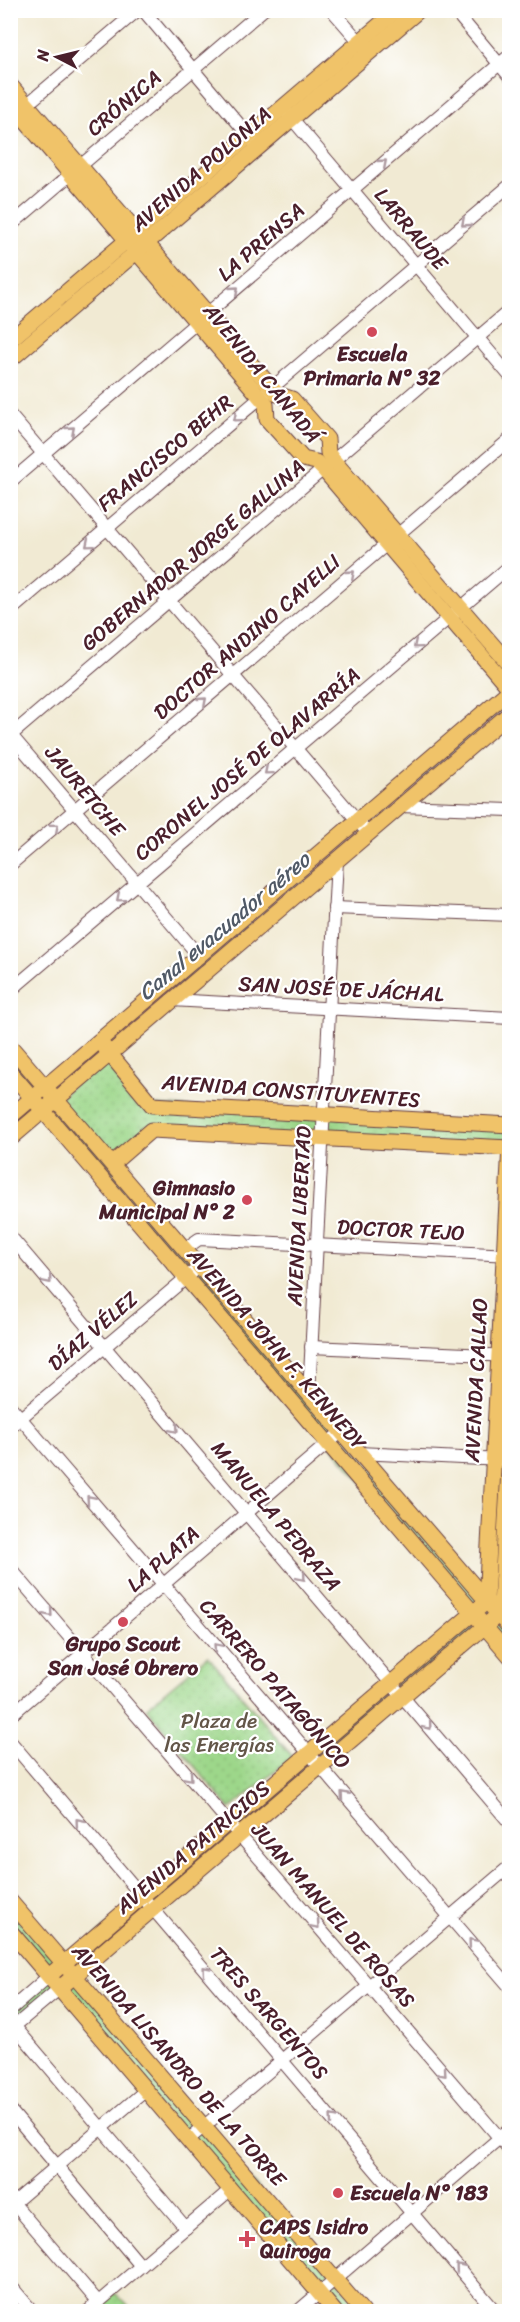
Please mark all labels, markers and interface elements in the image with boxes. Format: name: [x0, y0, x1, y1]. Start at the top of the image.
north arrow: [27, 27, 87, 87]
text: N: [27, 47, 58, 63]
street label: CRÓNICA: [78, 60, 170, 146]
street label: AVENIDA POLONIA: [121, 96, 280, 242]
one-way arrow: [376, 159, 387, 170]
street label: LARRAUDE: [364, 179, 459, 281]
street label: LA PRENSA: [208, 193, 314, 291]
one-way arrow: [461, 216, 472, 227]
one-way arrow: [228, 286, 239, 297]
street label: AVENIDA CANADÁ: [192, 293, 332, 454]
marker: Escuela Primaria N° 32: [365, 325, 379, 339]
place label: Escuela Primaria N° 32: [304, 335, 440, 397]
street label: FRANCISCO BEHR: [88, 384, 242, 522]
one-way arrow: [233, 410, 244, 421]
one-way arrow: [64, 426, 75, 437]
street label: GOBERNADOR JORGE GALLINA: [72, 449, 314, 661]
one-way arrow: [85, 537, 96, 548]
street label: DOCTOR ANDINO CAYELLI: [144, 544, 350, 730]
one-way arrow: [344, 570, 355, 581]
one-way arrow: [413, 638, 424, 649]
street label: CORONEL JOSÉ DE OLAVARRÍA: [125, 657, 369, 871]
one-way arrow: [196, 697, 207, 708]
street label: JAURETCHE: [34, 736, 136, 847]
one-way arrow: [264, 764, 275, 775]
one-way arrow: [48, 824, 59, 835]
water label: Canal evacuador aéreo: [129, 840, 321, 1010]
one-way arrow: [116, 891, 127, 902]
street label: SAN JOSÉ DE JÁCHAL: [237, 965, 445, 1013]
street label: AVENIDA CONSTITUYENTES: [160, 1063, 421, 1119]
street label: AVENIDA LIBERTAD: [275, 1125, 323, 1308]
place label: Gimnasio Municipal N° 2: [98, 1169, 235, 1231]
marker: Gimnasio Municipal N° 2: [240, 1193, 254, 1207]
street label: DOCTOR TEJO: [336, 1208, 466, 1252]
street label: AVENIDA JOHN F. KENNEDY: [177, 1238, 377, 1460]
one-way arrow: [41, 1273, 52, 1284]
street label: DÍAZ VÉLEZ: [39, 1281, 147, 1381]
street label: AVENIDA CALLAO: [453, 1297, 499, 1464]
one-way arrow: [168, 1422, 179, 1433]
street label: MANUELA PEDRAZA: [201, 1432, 351, 1600]
one-way arrow: [86, 1495, 97, 1506]
street label: LA PLATA: [118, 1516, 208, 1602]
one-way arrow: [295, 1570, 306, 1581]
street label: CARRERO PATAGÓNICO: [189, 1590, 361, 1778]
one-way arrow: [41, 1606, 52, 1617]
marker: Grupo Scout San José Obrero: [116, 1615, 130, 1629]
place label: Grupo Scout San José Obrero: [47, 1625, 199, 1687]
one-way arrow: [213, 1643, 224, 1654]
park label: Plaza de las Energías: [164, 1702, 274, 1764]
one-way arrow: [420, 1719, 431, 1730]
street label: AVENIDA PATRICIOS: [106, 1770, 279, 1924]
one-way arrow: [182, 1770, 193, 1781]
one-way arrow: [340, 1791, 351, 1802]
street label: JUAN MANUEL DE ROSAS: [240, 1813, 425, 2017]
one-way arrow: [75, 1818, 86, 1829]
one-way arrow: [309, 1918, 320, 1929]
street label: AVENIDA LISANDRO DE LA TORRE: [61, 1934, 297, 2197]
street label: TRES SARGENTOS: [200, 1937, 338, 2089]
one-way arrow: [468, 1938, 479, 1949]
one-way arrow: [202, 1966, 213, 1977]
one-way arrow: [436, 2066, 447, 2077]
one-way arrow: [329, 2114, 340, 2125]
place label: Escuela N° 183: [350, 2174, 489, 2212]
marker: Escuela N° 183: [331, 2186, 345, 2200]
place label: CAPS Isidro Quiroga: [259, 2208, 368, 2270]
marker: CAPS Isidro Quiroga: [238, 2230, 256, 2248]
one-way arrow: [455, 2263, 466, 2274]

